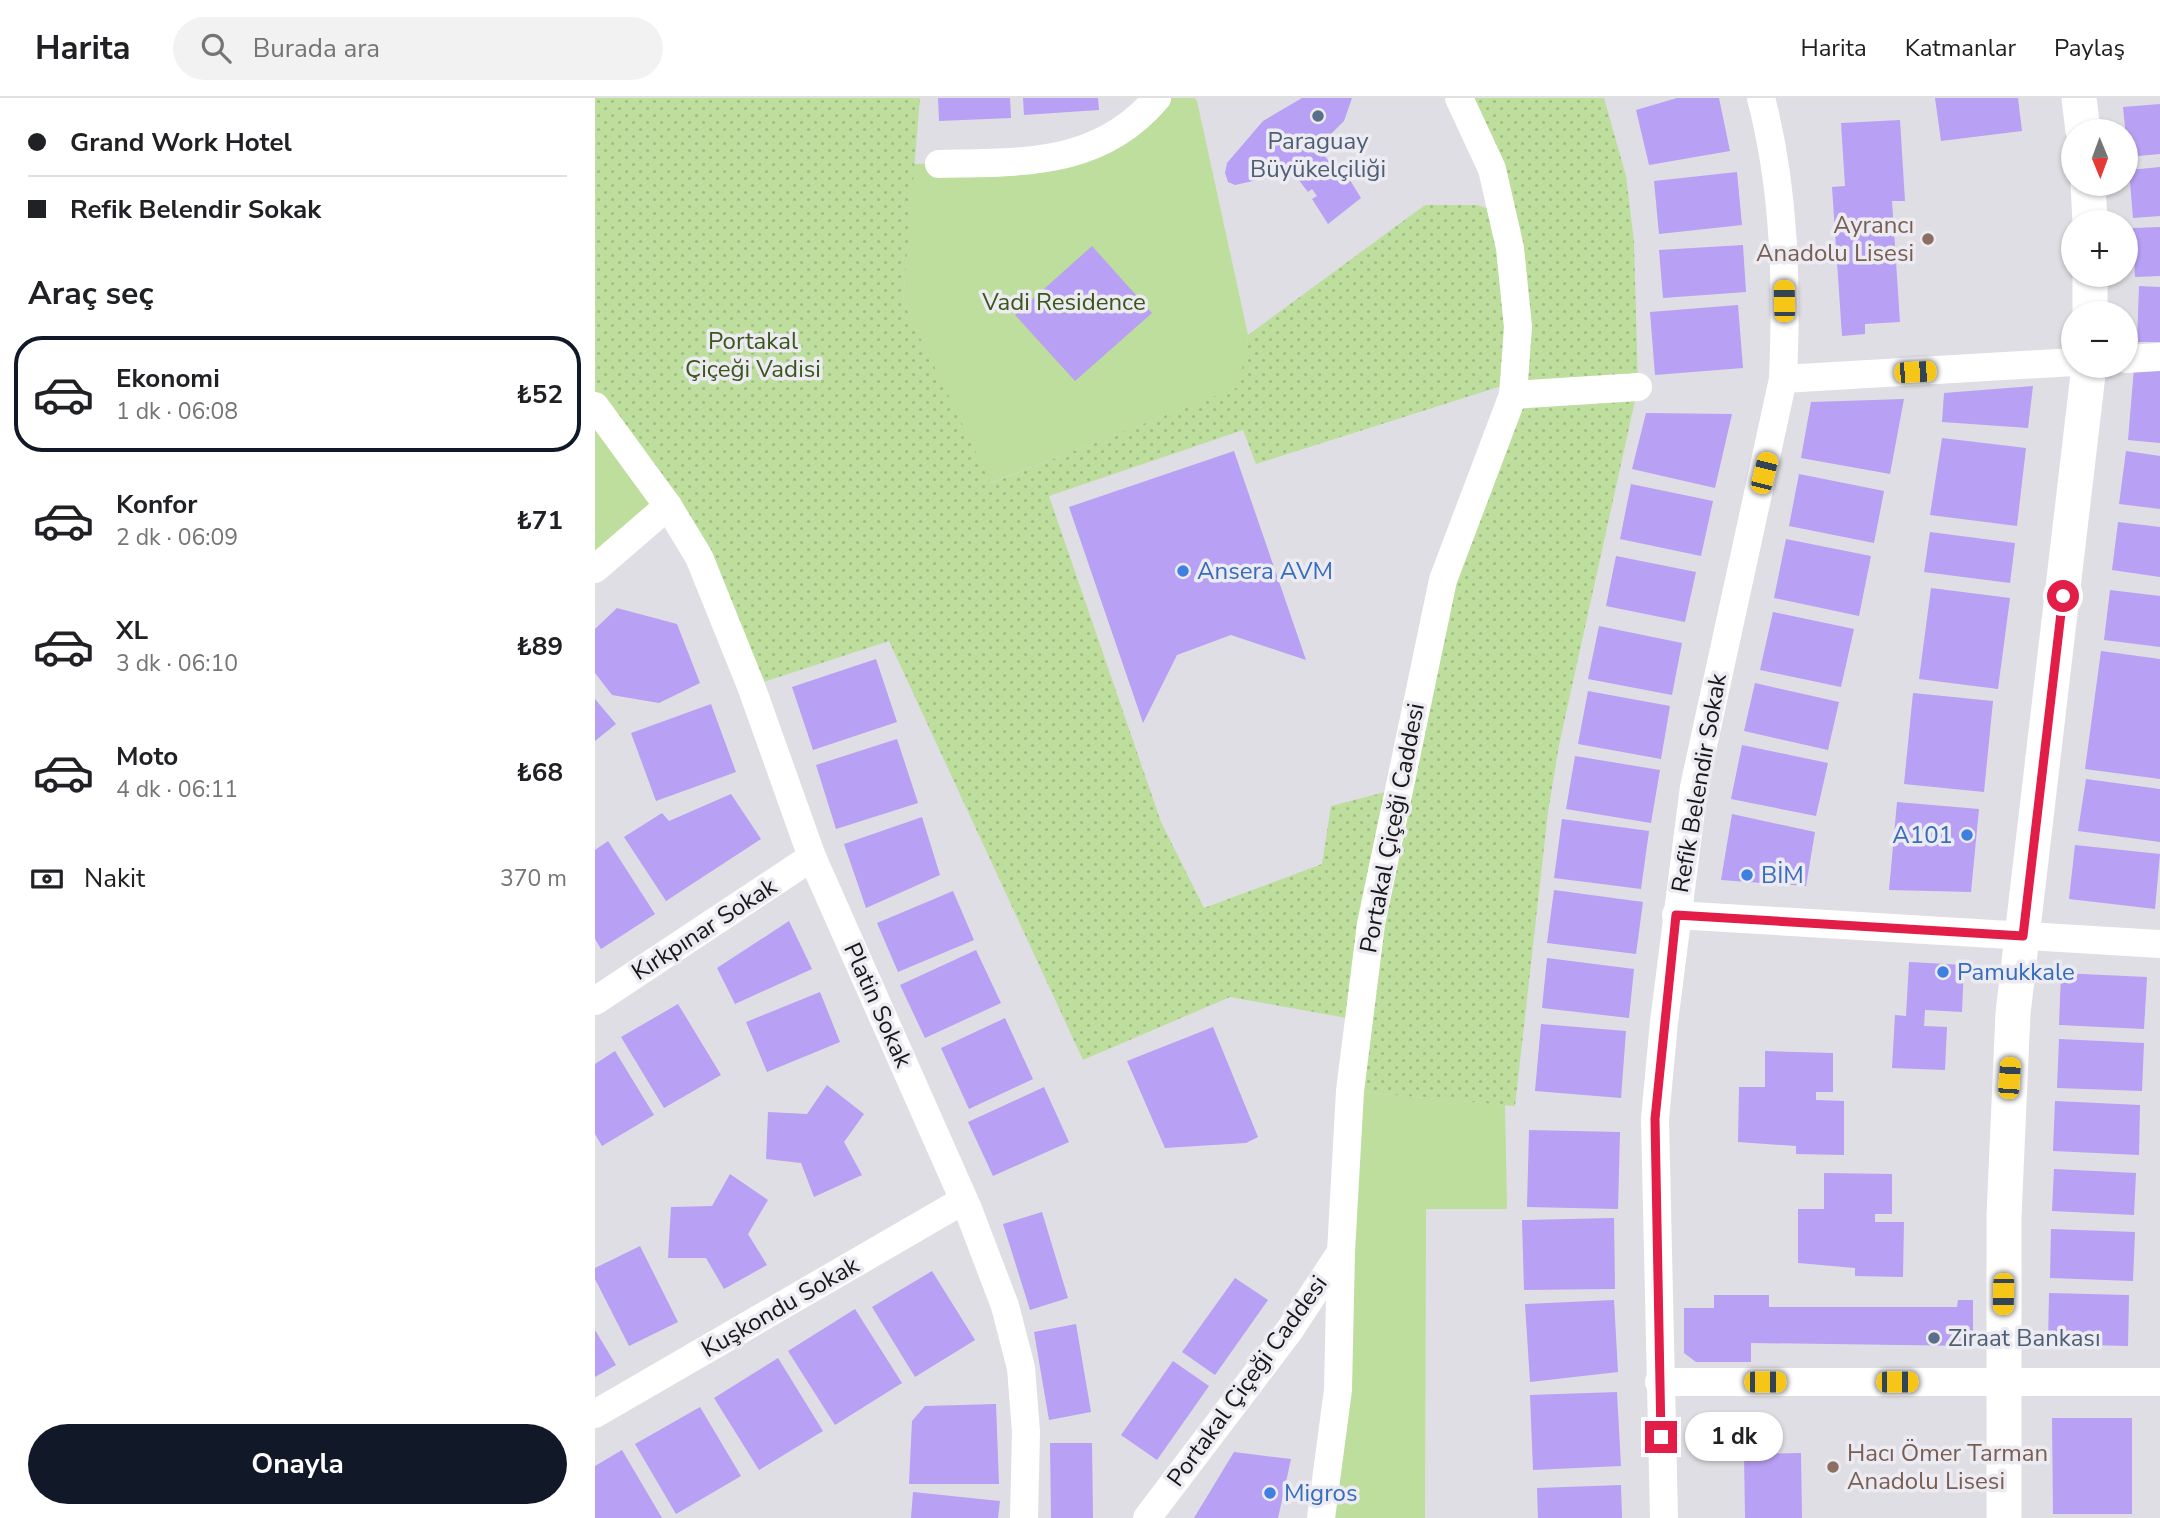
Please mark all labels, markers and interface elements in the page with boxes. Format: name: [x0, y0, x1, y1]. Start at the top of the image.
search box: [173, 17, 663, 80]
text: Harita: [35, 26, 131, 71]
icon: search: [197, 29, 235, 67]
text: Burada ara: [253, 31, 380, 66]
text: Harita: [1800, 32, 1867, 64]
text: Katmanlar: [1905, 32, 2016, 64]
text: Paylaş: [2054, 32, 2125, 64]
marker: Paraguay Büyükelçiliği: [1310, 108, 1326, 124]
north arrow: [2061, 119, 2139, 196]
map controls: [2061, 119, 2138, 378]
text: Grand Work Hotel: [70, 125, 292, 160]
place label: Paraguay Büyükelçiliği: [1250, 125, 1386, 185]
text: Refik Belendir Sokak: [70, 192, 321, 227]
place label: Ayrancı Anadolu Lisesi: [1756, 209, 1914, 269]
button: +: [2061, 210, 2138, 287]
marker: Ayrancı Anadolu Lisesi: [1920, 231, 1936, 247]
text: Araç seç: [28, 272, 154, 315]
car: [1774, 280, 1795, 322]
park label: Vadi Residence: [981, 286, 1146, 318]
button: −: [2061, 301, 2138, 378]
park label: Portakal Çiçeği Vadisi: [685, 325, 821, 385]
car: [1894, 360, 1937, 384]
text: Ekonomi: [116, 361, 220, 396]
icon: car: [32, 363, 95, 426]
text: ₺52: [516, 377, 563, 412]
text: 1 dk · 06:08: [116, 396, 238, 427]
car: [1749, 450, 1780, 496]
text: Konfor: [116, 487, 197, 522]
icon: car: [32, 489, 95, 552]
text: ₺71: [516, 503, 563, 538]
text: 2 dk · 06:09: [116, 522, 238, 553]
place label: Ansera AVM: [1197, 555, 1333, 587]
marker: Ansera AVM: [1175, 563, 1191, 579]
route start: [2047, 580, 2079, 612]
text: XL: [116, 613, 148, 648]
icon: car: [32, 615, 95, 678]
text: ₺89: [516, 629, 563, 664]
text: 3 dk · 06:10: [116, 648, 238, 679]
street label: Refik Belendir Sokak: [1664, 670, 1734, 895]
street label: Portakal Çiçeği Caddesi: [1352, 700, 1432, 956]
text: Moto: [116, 739, 178, 774]
icon: car: [32, 741, 95, 804]
text: ₺68: [516, 755, 563, 790]
text: 4 dk · 06:11: [116, 774, 238, 805]
place label: A101: [1892, 819, 1953, 851]
marker: A101: [1959, 827, 1975, 843]
place label: BİM: [1761, 859, 1804, 891]
icon: cash: [28, 860, 66, 898]
text: Nakit: [84, 861, 145, 896]
text: 370 m: [500, 863, 567, 894]
marker: BİM: [1739, 867, 1755, 883]
street label: Kırkpınar Sokak: [625, 870, 783, 988]
street label: Platin Sokak: [836, 938, 920, 1073]
place label: Pamukkale: [1957, 956, 2075, 988]
marker: Pamukkale: [1935, 964, 1951, 980]
car: [1998, 1056, 2021, 1100]
street label: Kuşkondu Sokak: [695, 1248, 865, 1365]
street label: Portakal Çiçeği Caddesi: [1159, 1269, 1335, 1493]
car: [1993, 1273, 2014, 1315]
place label: Ziraat Bankası: [1948, 1322, 2100, 1354]
marker: Ziraat Bankası: [1926, 1330, 1942, 1346]
car: [1745, 1372, 1787, 1393]
car: [1877, 1372, 1919, 1393]
callout: 1 dk: [1685, 1412, 1783, 1462]
route end: [1645, 1421, 1677, 1453]
text: 1 dk: [1711, 1421, 1757, 1452]
button: Onayla: [28, 1424, 567, 1504]
place label: Hacı Ömer Tarman Anadolu Lisesi: [1847, 1437, 2048, 1497]
marker: Hacı Ömer Tarman Anadolu Lisesi: [1825, 1459, 1841, 1475]
place label: Migros: [1284, 1477, 1357, 1509]
marker: Migros: [1262, 1485, 1278, 1501]

